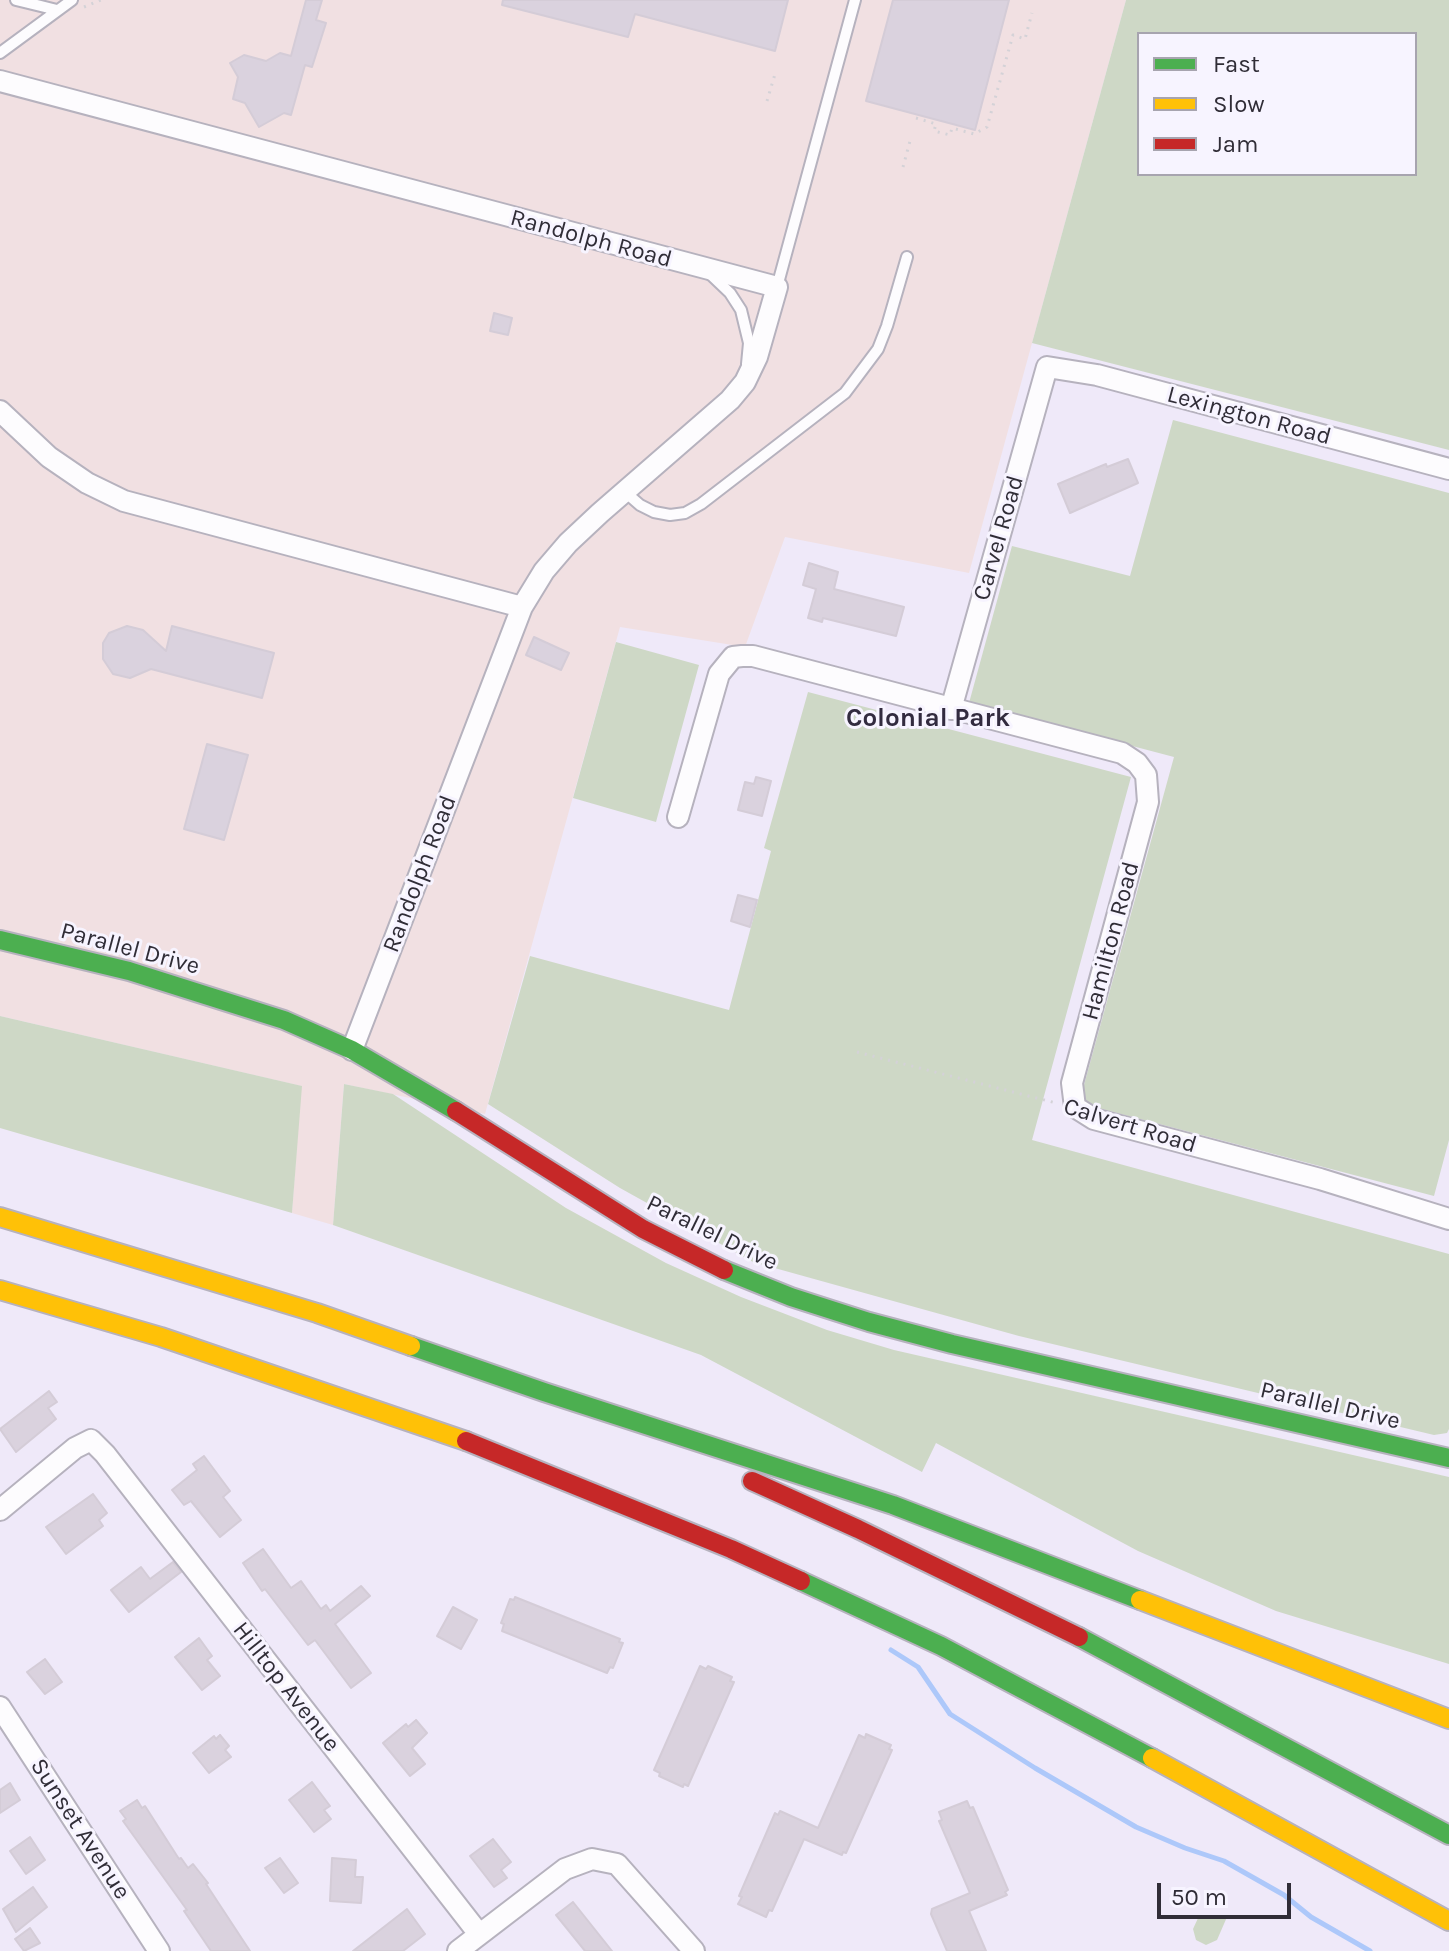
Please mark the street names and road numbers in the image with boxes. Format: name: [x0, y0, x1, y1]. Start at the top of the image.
street label: Randolph Road: [507, 204, 675, 274]
street label: Lexington Road: [1164, 380, 1334, 452]
street label: Carvel Road: [967, 472, 1031, 604]
street label: Randolph Road: [377, 791, 463, 957]
street label: Hamilton Road: [1076, 858, 1146, 1024]
street label: Parallel Drive: [57, 917, 203, 981]
street label: Calvert Road: [1060, 1092, 1200, 1160]
street label: Parallel Drive: [642, 1189, 782, 1277]
street label: Parallel Drive: [1257, 1376, 1403, 1436]
street label: Hilltop Avenue: [226, 1616, 346, 1758]
street label: Sunset Avenue: [24, 1753, 136, 1905]

